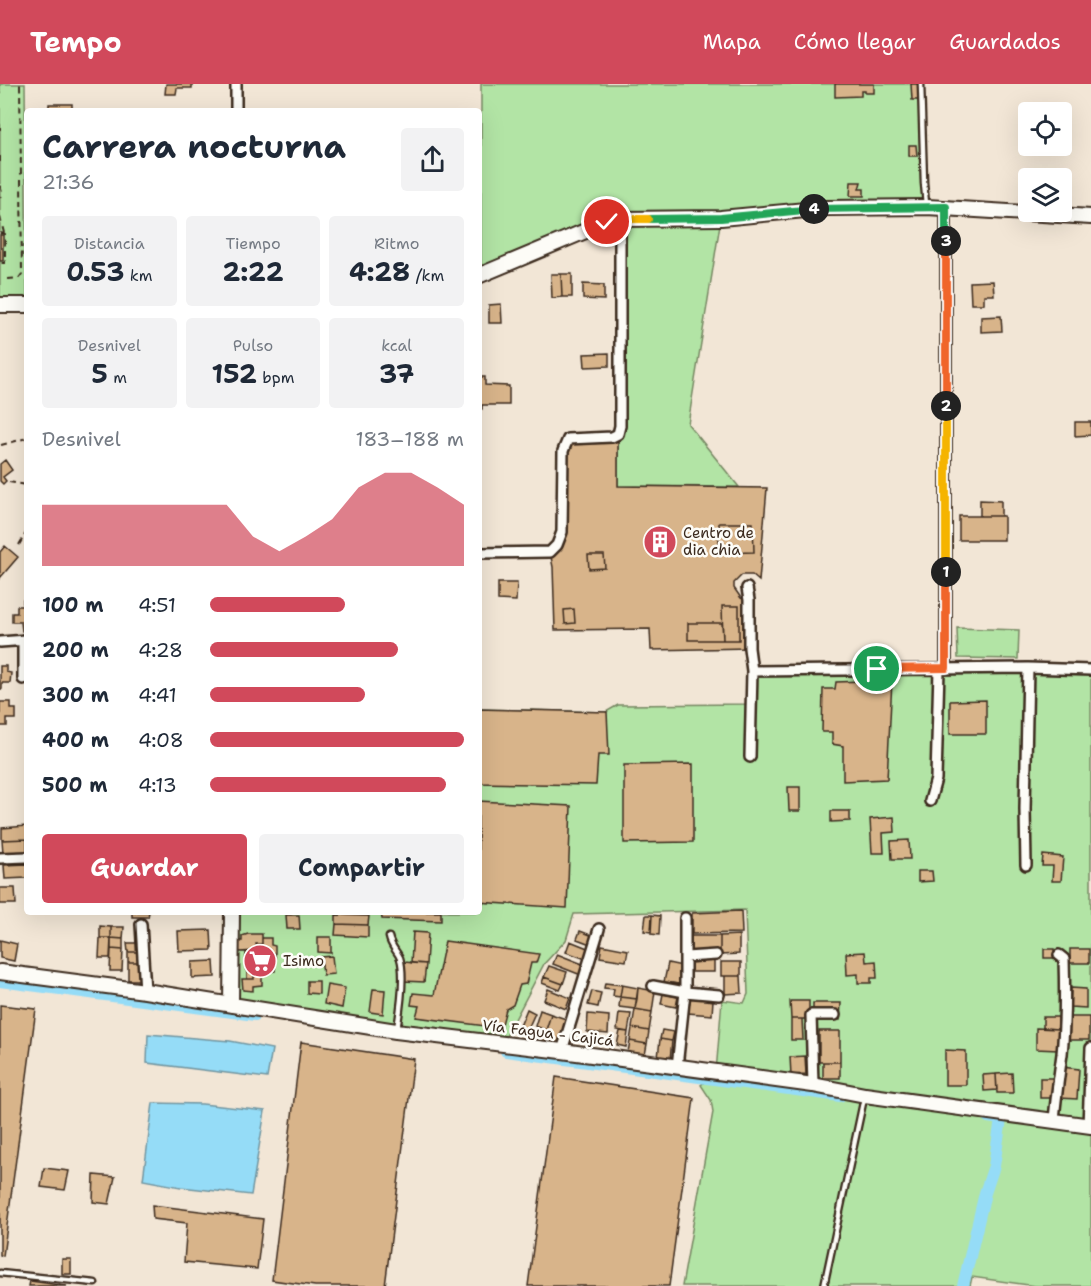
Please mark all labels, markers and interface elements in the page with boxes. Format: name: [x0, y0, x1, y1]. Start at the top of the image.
text: Tempo: [30, 23, 122, 61]
text: Mapa: [703, 28, 761, 56]
text: Cómo llegar: [794, 28, 916, 56]
text: Guardados: [949, 28, 1061, 56]
map controls: [1018, 102, 1072, 222]
button: locate: [1018, 102, 1072, 156]
text: Carrera nocturna: [42, 124, 346, 169]
button: share: [401, 128, 464, 191]
button: layers: [1018, 168, 1072, 222]
text: 21:36: [42, 169, 95, 195]
pin: 4: [799, 194, 829, 224]
pin: [581, 196, 632, 247]
text: 4: [808, 198, 820, 219]
icon: check: [590, 205, 623, 238]
pin: 3: [931, 226, 961, 256]
text: 3: [940, 230, 952, 251]
text: Distancia: [74, 233, 145, 254]
text: Tiempo: [225, 233, 281, 254]
text: Ritmo: [374, 233, 419, 254]
text: 0.53: [66, 254, 124, 289]
text: 2:22: [222, 254, 284, 289]
text: 4:28: [349, 254, 410, 289]
text: km: [124, 265, 152, 286]
text: /km: [410, 265, 444, 286]
text: Desnivel: [78, 335, 141, 356]
text: Pulso: [233, 335, 273, 356]
text: kcal: [381, 335, 412, 356]
text: 5: [92, 356, 108, 391]
text: 152: [211, 356, 257, 391]
text: 37: [379, 356, 414, 391]
text: m: [108, 367, 127, 388]
text: bpm: [257, 367, 295, 388]
pin: 2: [931, 391, 961, 421]
text: 2: [940, 395, 952, 416]
text: Desnivel: [42, 426, 121, 452]
text: 183–188 m: [355, 426, 464, 452]
place label: Centro de dia chia: [683, 523, 754, 560]
building icon: Centro de dia chia: [642, 524, 678, 560]
pin: 1: [931, 557, 961, 587]
text: 1: [942, 561, 950, 582]
text: 100 m: [42, 592, 104, 618]
text: 4:51: [138, 592, 176, 618]
text: 200 m: [42, 637, 109, 663]
text: 4:28: [138, 637, 183, 663]
pin: [851, 643, 902, 694]
icon: arrive: [860, 652, 893, 685]
text: 300 m: [42, 682, 109, 708]
text: 4:41: [138, 682, 177, 708]
text: 400 m: [42, 727, 109, 753]
text: 4:08: [138, 727, 184, 753]
text: 500 m: [42, 772, 108, 798]
text: 4:13: [138, 772, 177, 798]
button: Guardar: [42, 834, 247, 903]
button: Compartir: [259, 834, 464, 903]
supermarket icon: Isimo: [242, 943, 278, 979]
place label: Isimo: [283, 951, 324, 971]
street label: Vía Fagua - Cajicá: [481, 1015, 616, 1051]

